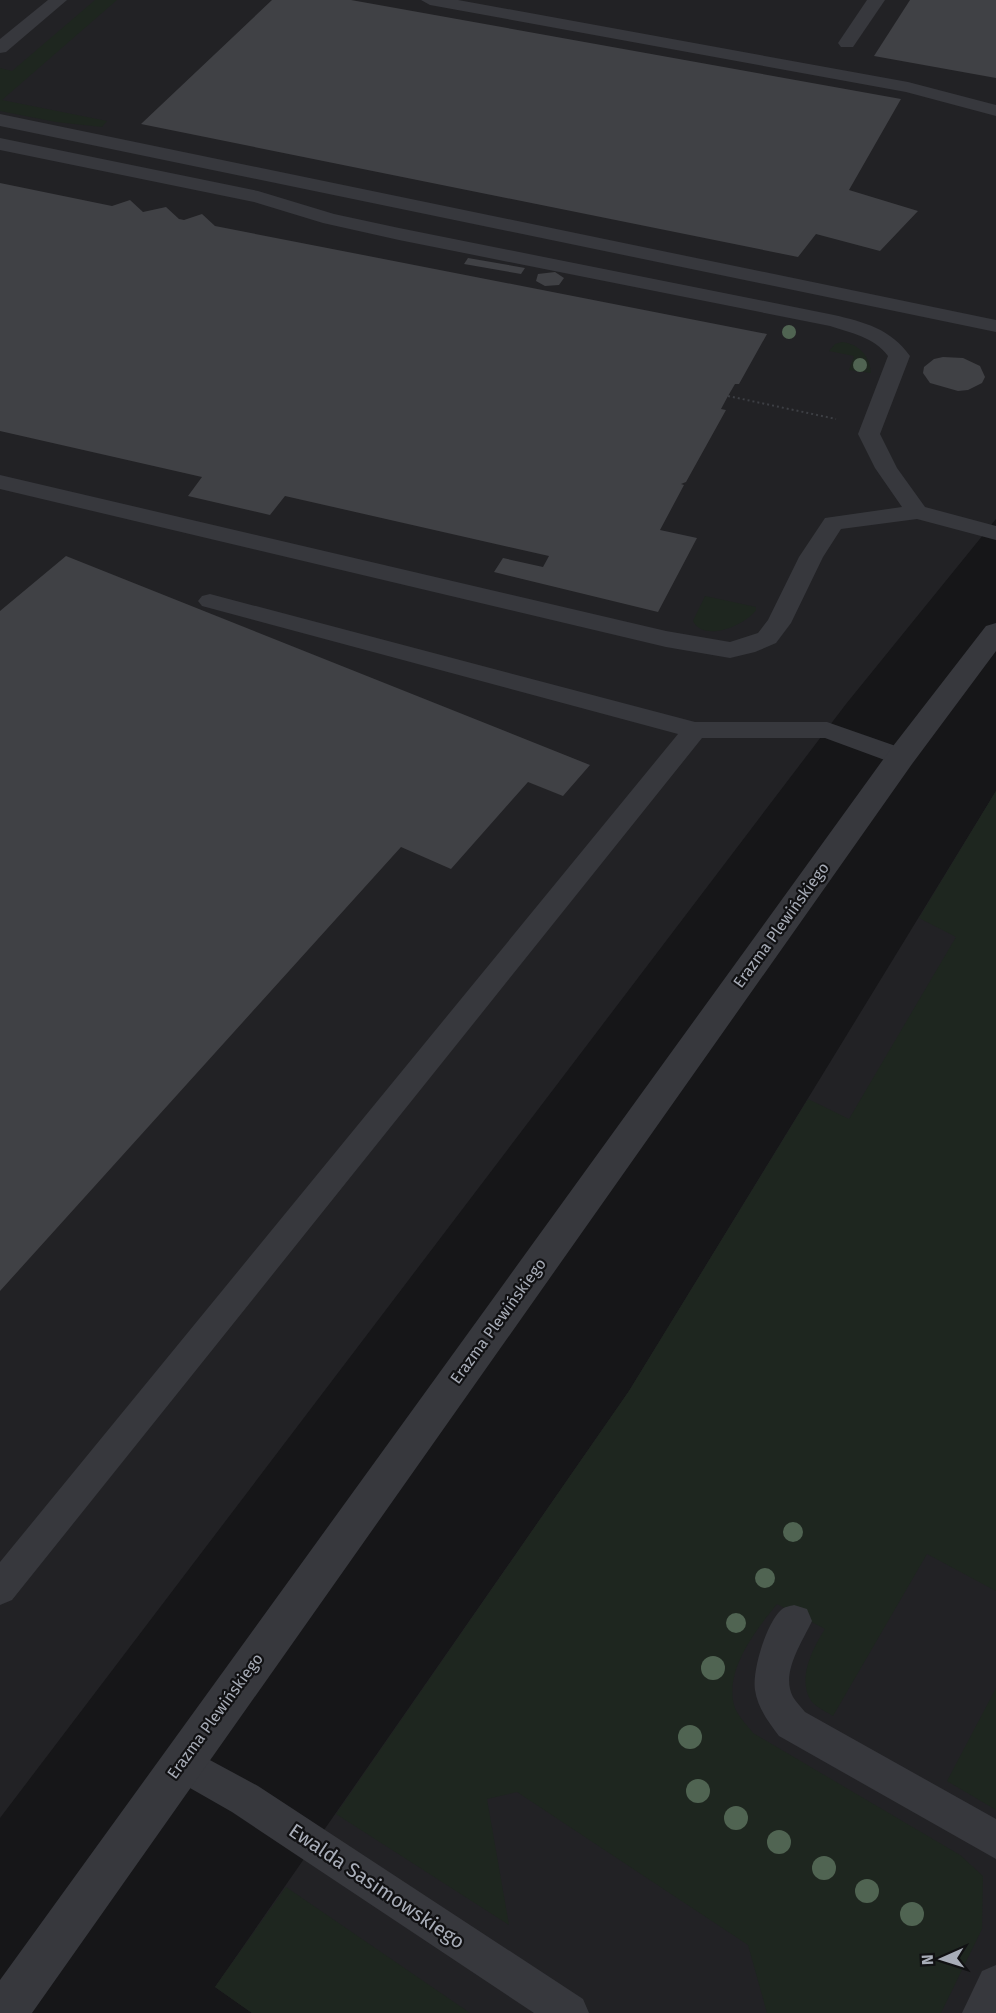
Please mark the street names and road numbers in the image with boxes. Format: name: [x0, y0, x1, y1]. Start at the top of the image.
street label: Erazma Plewińskiego: [729, 859, 833, 991]
street label: Erazma Plewińskiego: [446, 1255, 550, 1387]
street label: Erazma Plewińskiego: [163, 1650, 267, 1782]
street label: Ewalda Sasimowskiego: [285, 1818, 469, 1954]

